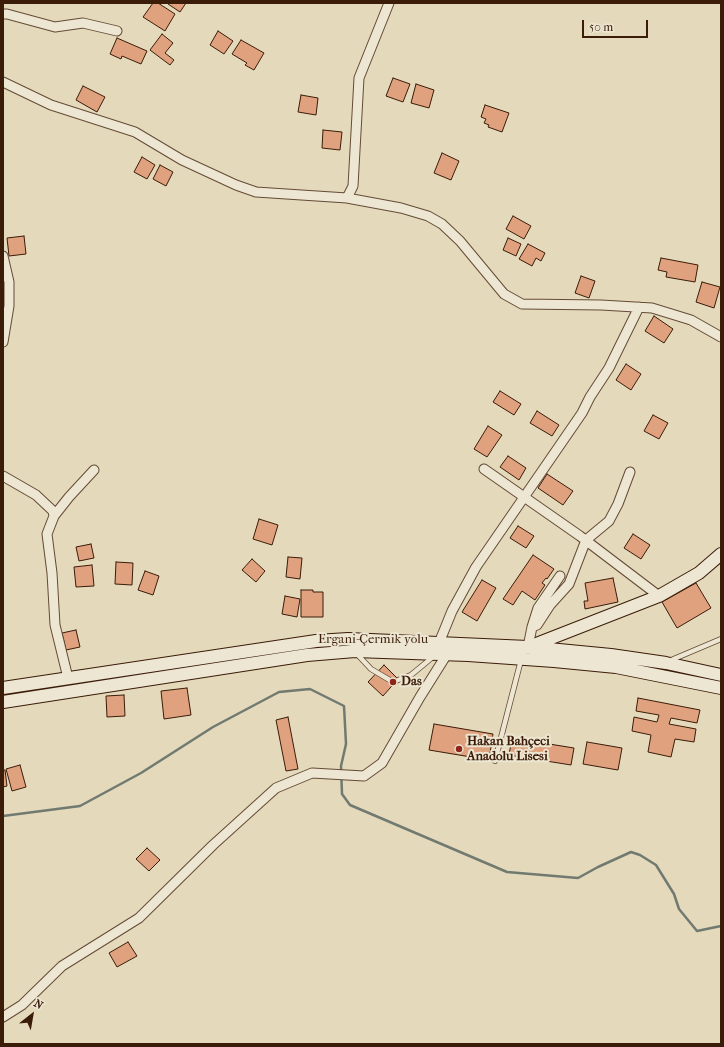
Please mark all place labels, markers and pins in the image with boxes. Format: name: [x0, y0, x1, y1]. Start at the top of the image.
place label: Das: [401, 674, 422, 690]
marker: Das: [388, 677, 398, 687]
place label: Hakan Bahçeci Anadolu Lisesi: [467, 734, 550, 765]
marker: Hakan Bahçeci Anadolu Lisesi: [454, 744, 464, 754]

